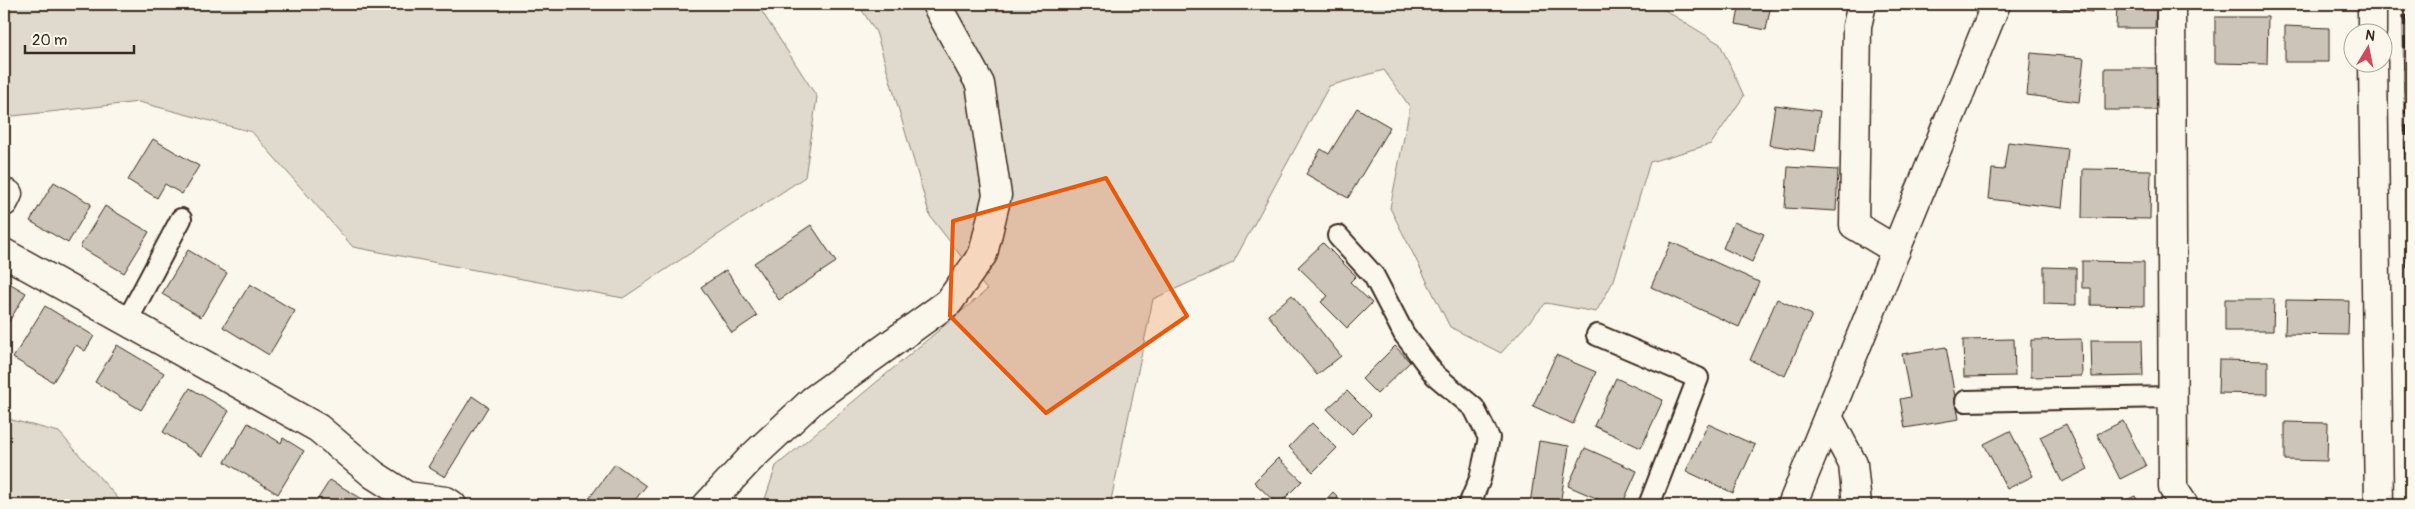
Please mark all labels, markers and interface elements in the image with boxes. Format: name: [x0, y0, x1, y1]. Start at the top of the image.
scale bar: [25, 22, 134, 54]
north arrow: [2342, 22, 2392, 72]
text: N: [2364, 26, 2376, 45]
text: 20 m: [32, 31, 67, 50]

